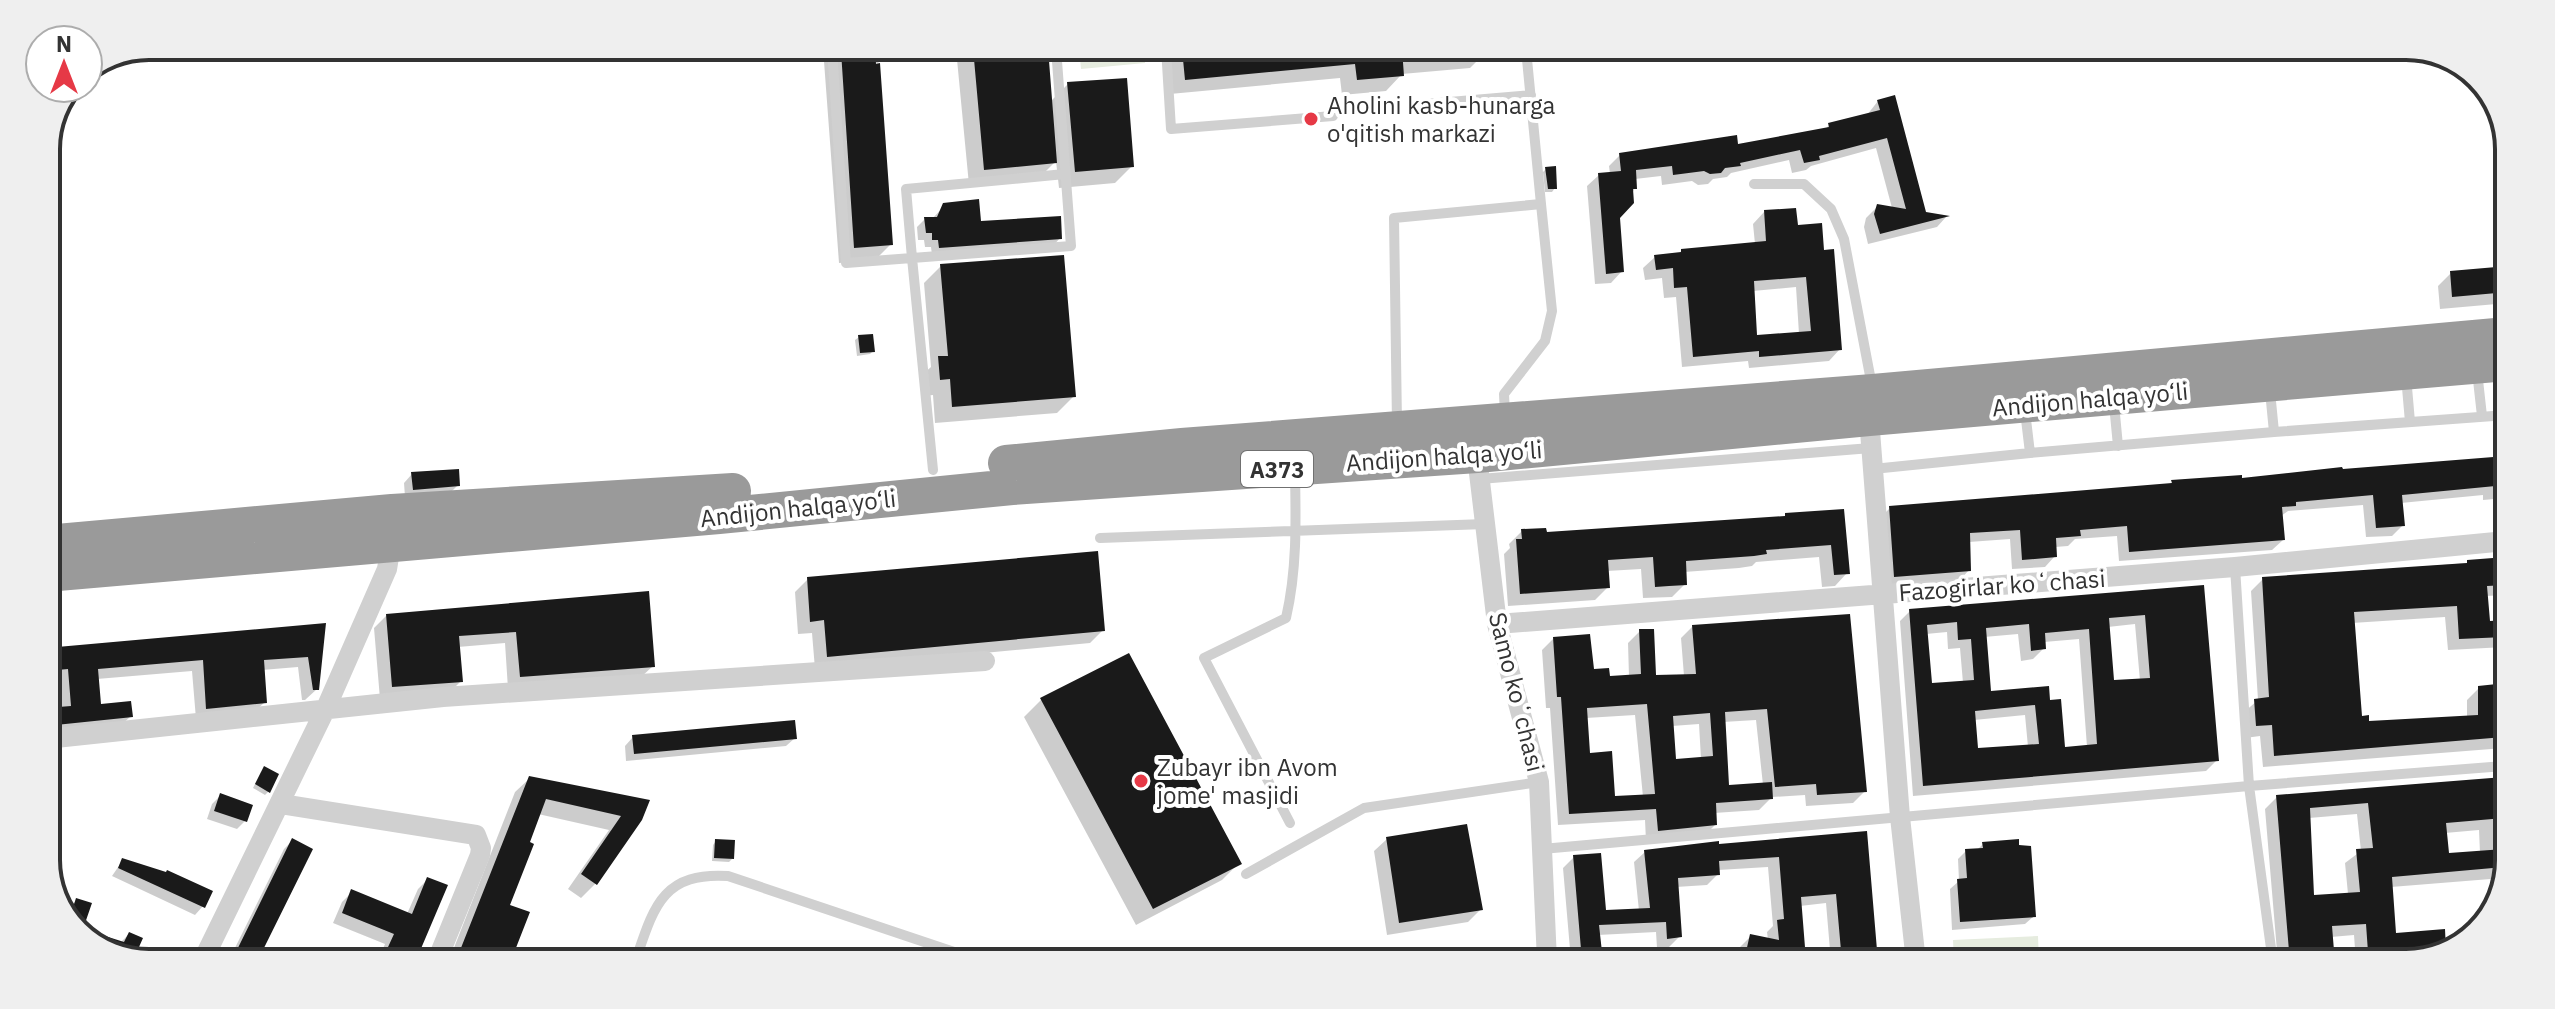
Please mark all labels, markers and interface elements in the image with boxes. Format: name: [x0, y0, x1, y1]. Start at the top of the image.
north arrow: [24, 24, 104, 104]
text: N: [56, 29, 72, 58]
place label: Aholini kasb-hunarga o'qitish markazi: [1327, 89, 1556, 149]
marker: Aholini kasb-hunarga o'qitish markazi: [1302, 110, 1320, 128]
street label: Andijon halqa yo‘li: [1991, 374, 2189, 424]
street label: Andijon halqa yo‘li: [1345, 433, 1543, 479]
road number: A373: [1241, 451, 1313, 487]
street label: Andijon halqa yo‘li: [699, 482, 897, 534]
street label: Fazogirlar koʻchasi: [1898, 562, 2106, 608]
street label: Samo koʻchasi: [1482, 609, 1552, 775]
place label: Zubayr ibn Avom jome' masjidi: [1157, 751, 1338, 811]
marker: Zubayr ibn Avom jome' masjidi: [1132, 772, 1150, 790]

